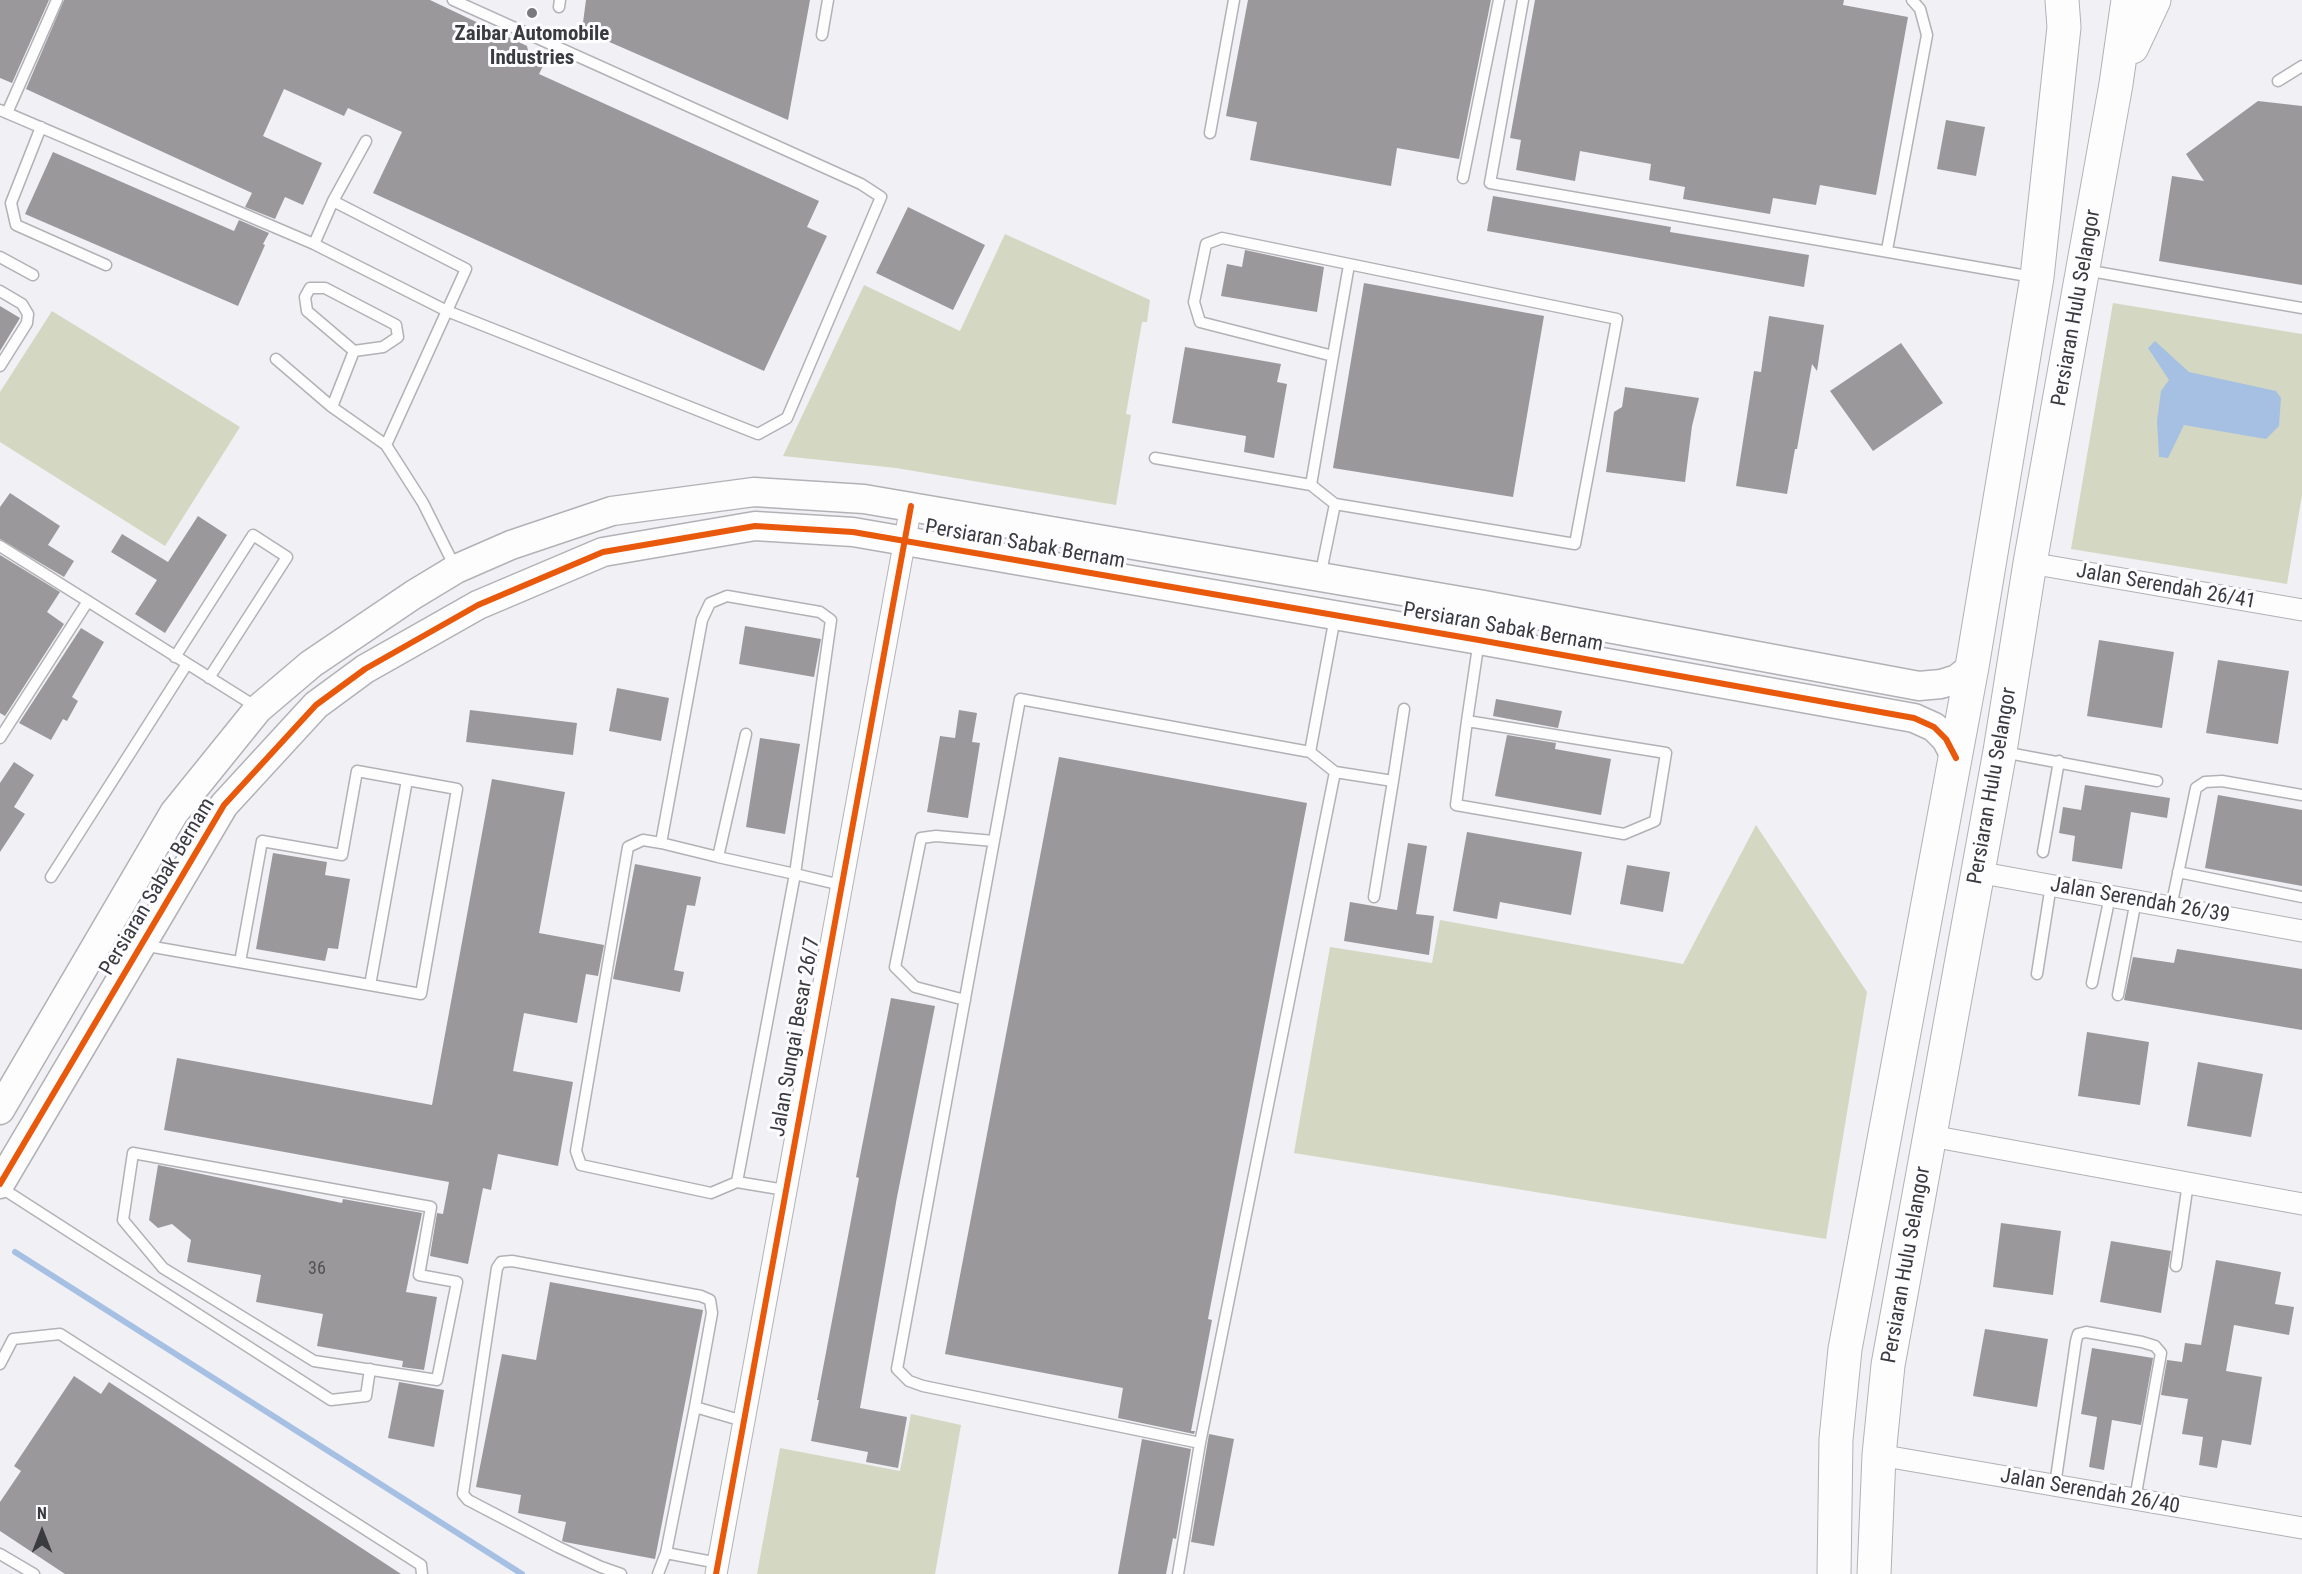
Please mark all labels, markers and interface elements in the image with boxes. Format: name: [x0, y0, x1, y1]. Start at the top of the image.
marker: Zaibar Automobile Industries: [525, 6, 539, 20]
place label: Zaibar Automobile Industries: [455, 22, 609, 72]
street label: Persiaran Hulu Selangor: [2047, 208, 2107, 408]
street label: Persiaran Sabak Bernam: [923, 515, 1127, 575]
street label: Jalan Serendah 26/41: [2074, 559, 2258, 615]
street label: Persiaran Sabak Bernam: [1401, 598, 1605, 658]
street label: Persiaran Hulu Selangor: [1963, 686, 2023, 886]
street label: Persiaran Sabak Bernam: [95, 794, 221, 980]
street label: Jalan Serendah 26/39: [2048, 873, 2232, 929]
street label: Jalan Sungai Besar 26/7: [766, 935, 826, 1139]
street label: Persiaran Hulu Selangor: [1877, 1165, 1937, 1365]
house number: 36: [308, 1258, 326, 1280]
street label: Jalan Serendah 26/40: [1998, 1464, 2182, 1520]
north arrow: [12, 1502, 72, 1562]
text: N: [37, 1504, 47, 1523]

